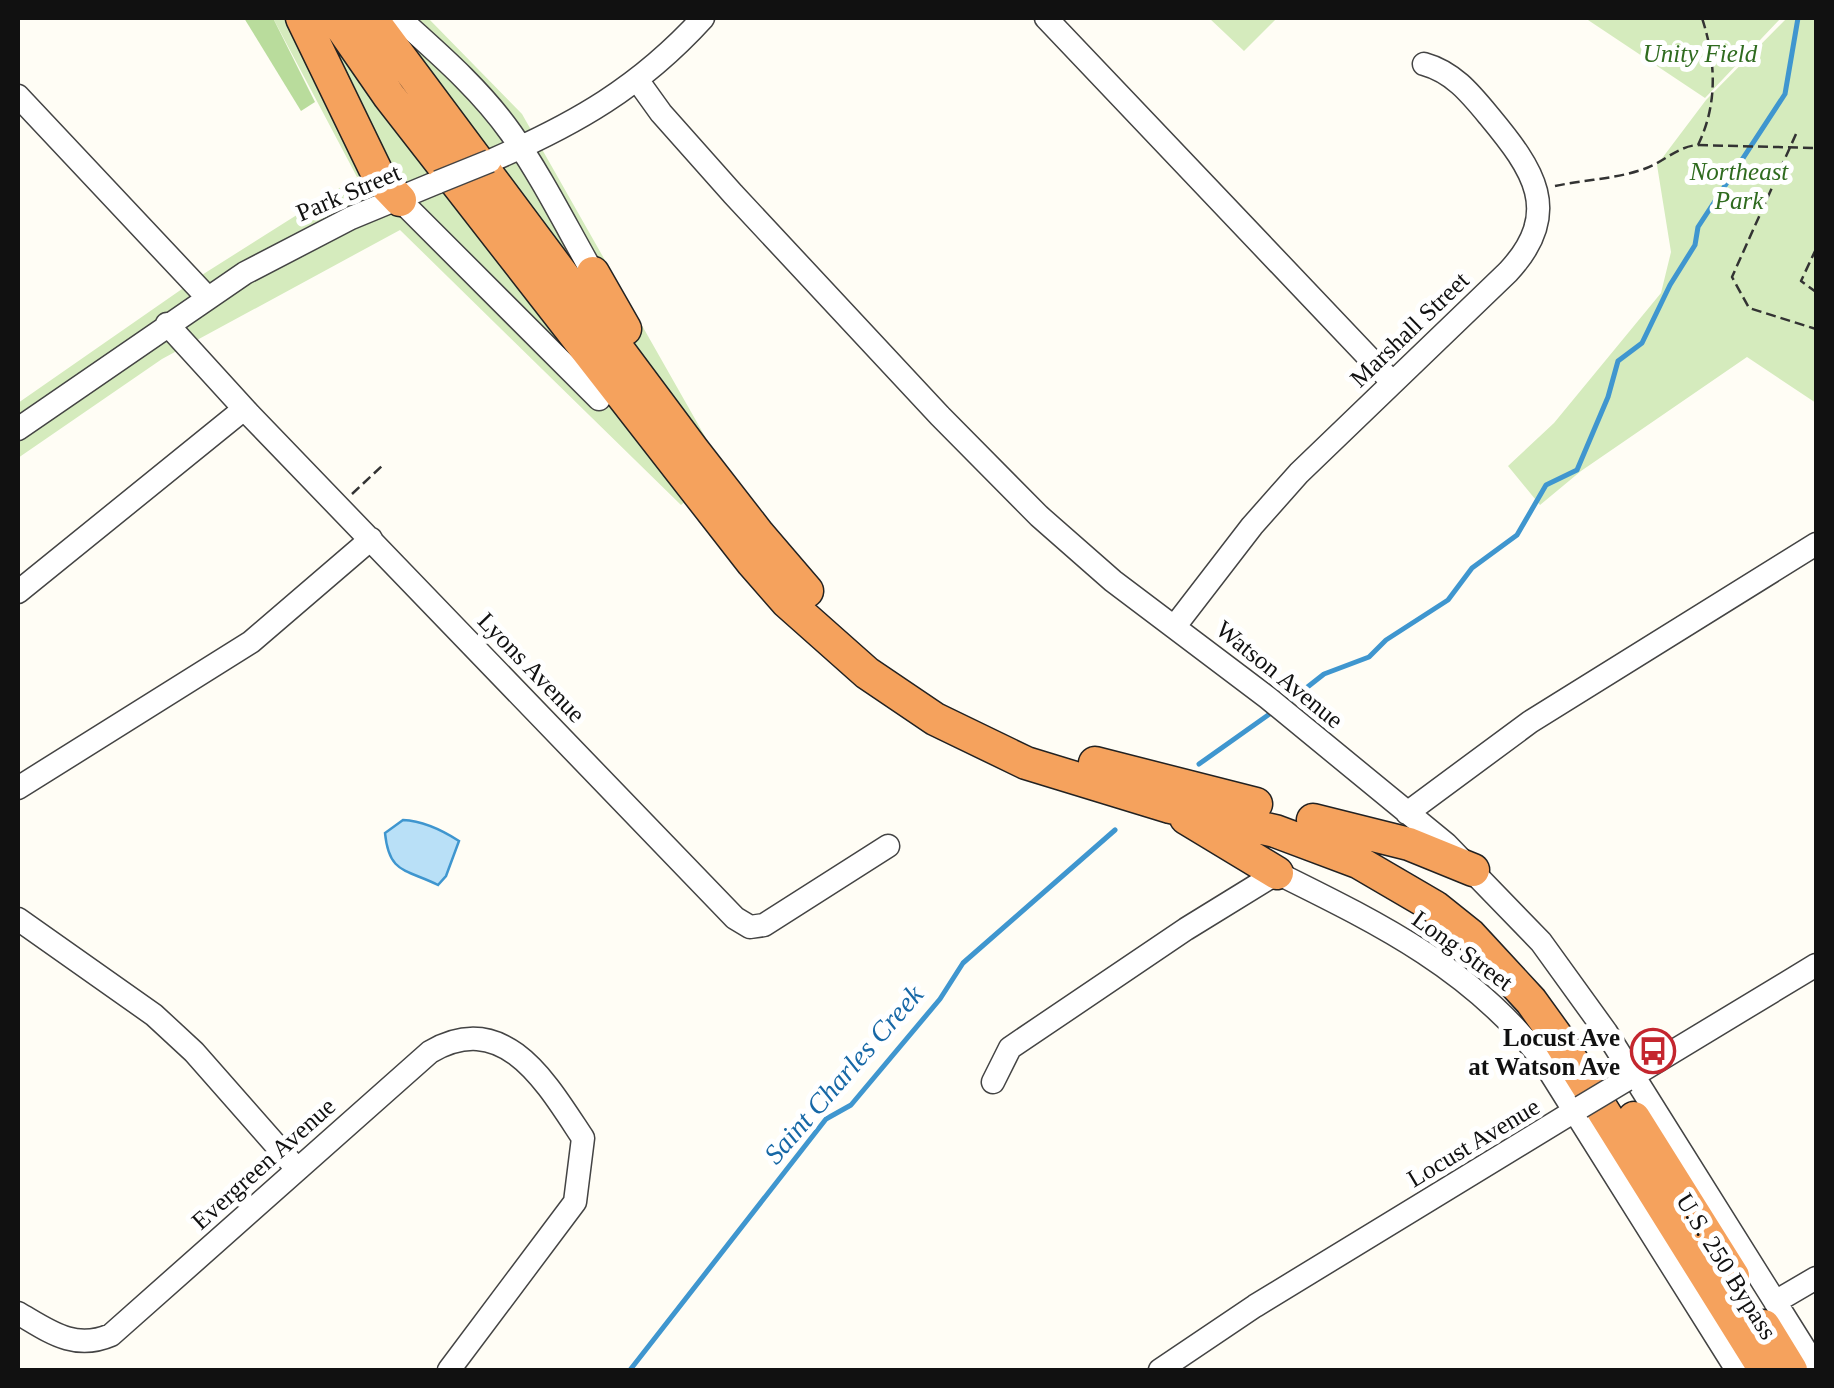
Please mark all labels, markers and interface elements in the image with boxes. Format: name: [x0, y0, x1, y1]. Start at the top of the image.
park label: Unity Field: [1643, 40, 1758, 67]
street label: Park Street: [292, 158, 404, 226]
park label: Northeast Park: [1689, 158, 1789, 214]
street label: Marshall Street: [1345, 266, 1474, 392]
street label: Lyons Avenue: [473, 607, 591, 728]
street label: Watson Avenue: [1211, 615, 1348, 734]
street label: Long Street: [1407, 905, 1518, 996]
water label: Saint Charles Creek: [758, 978, 930, 1170]
place label: Locust Ave at Watson Ave: [1468, 1024, 1620, 1080]
bus stop icon: Locust Ave at Watson Ave: [1630, 1028, 1676, 1074]
street label: Evergreen Avenue: [186, 1092, 340, 1235]
street label: Locust Avenue: [1403, 1093, 1544, 1192]
street label: U.S. 250 Bypass: [1671, 1188, 1782, 1344]

